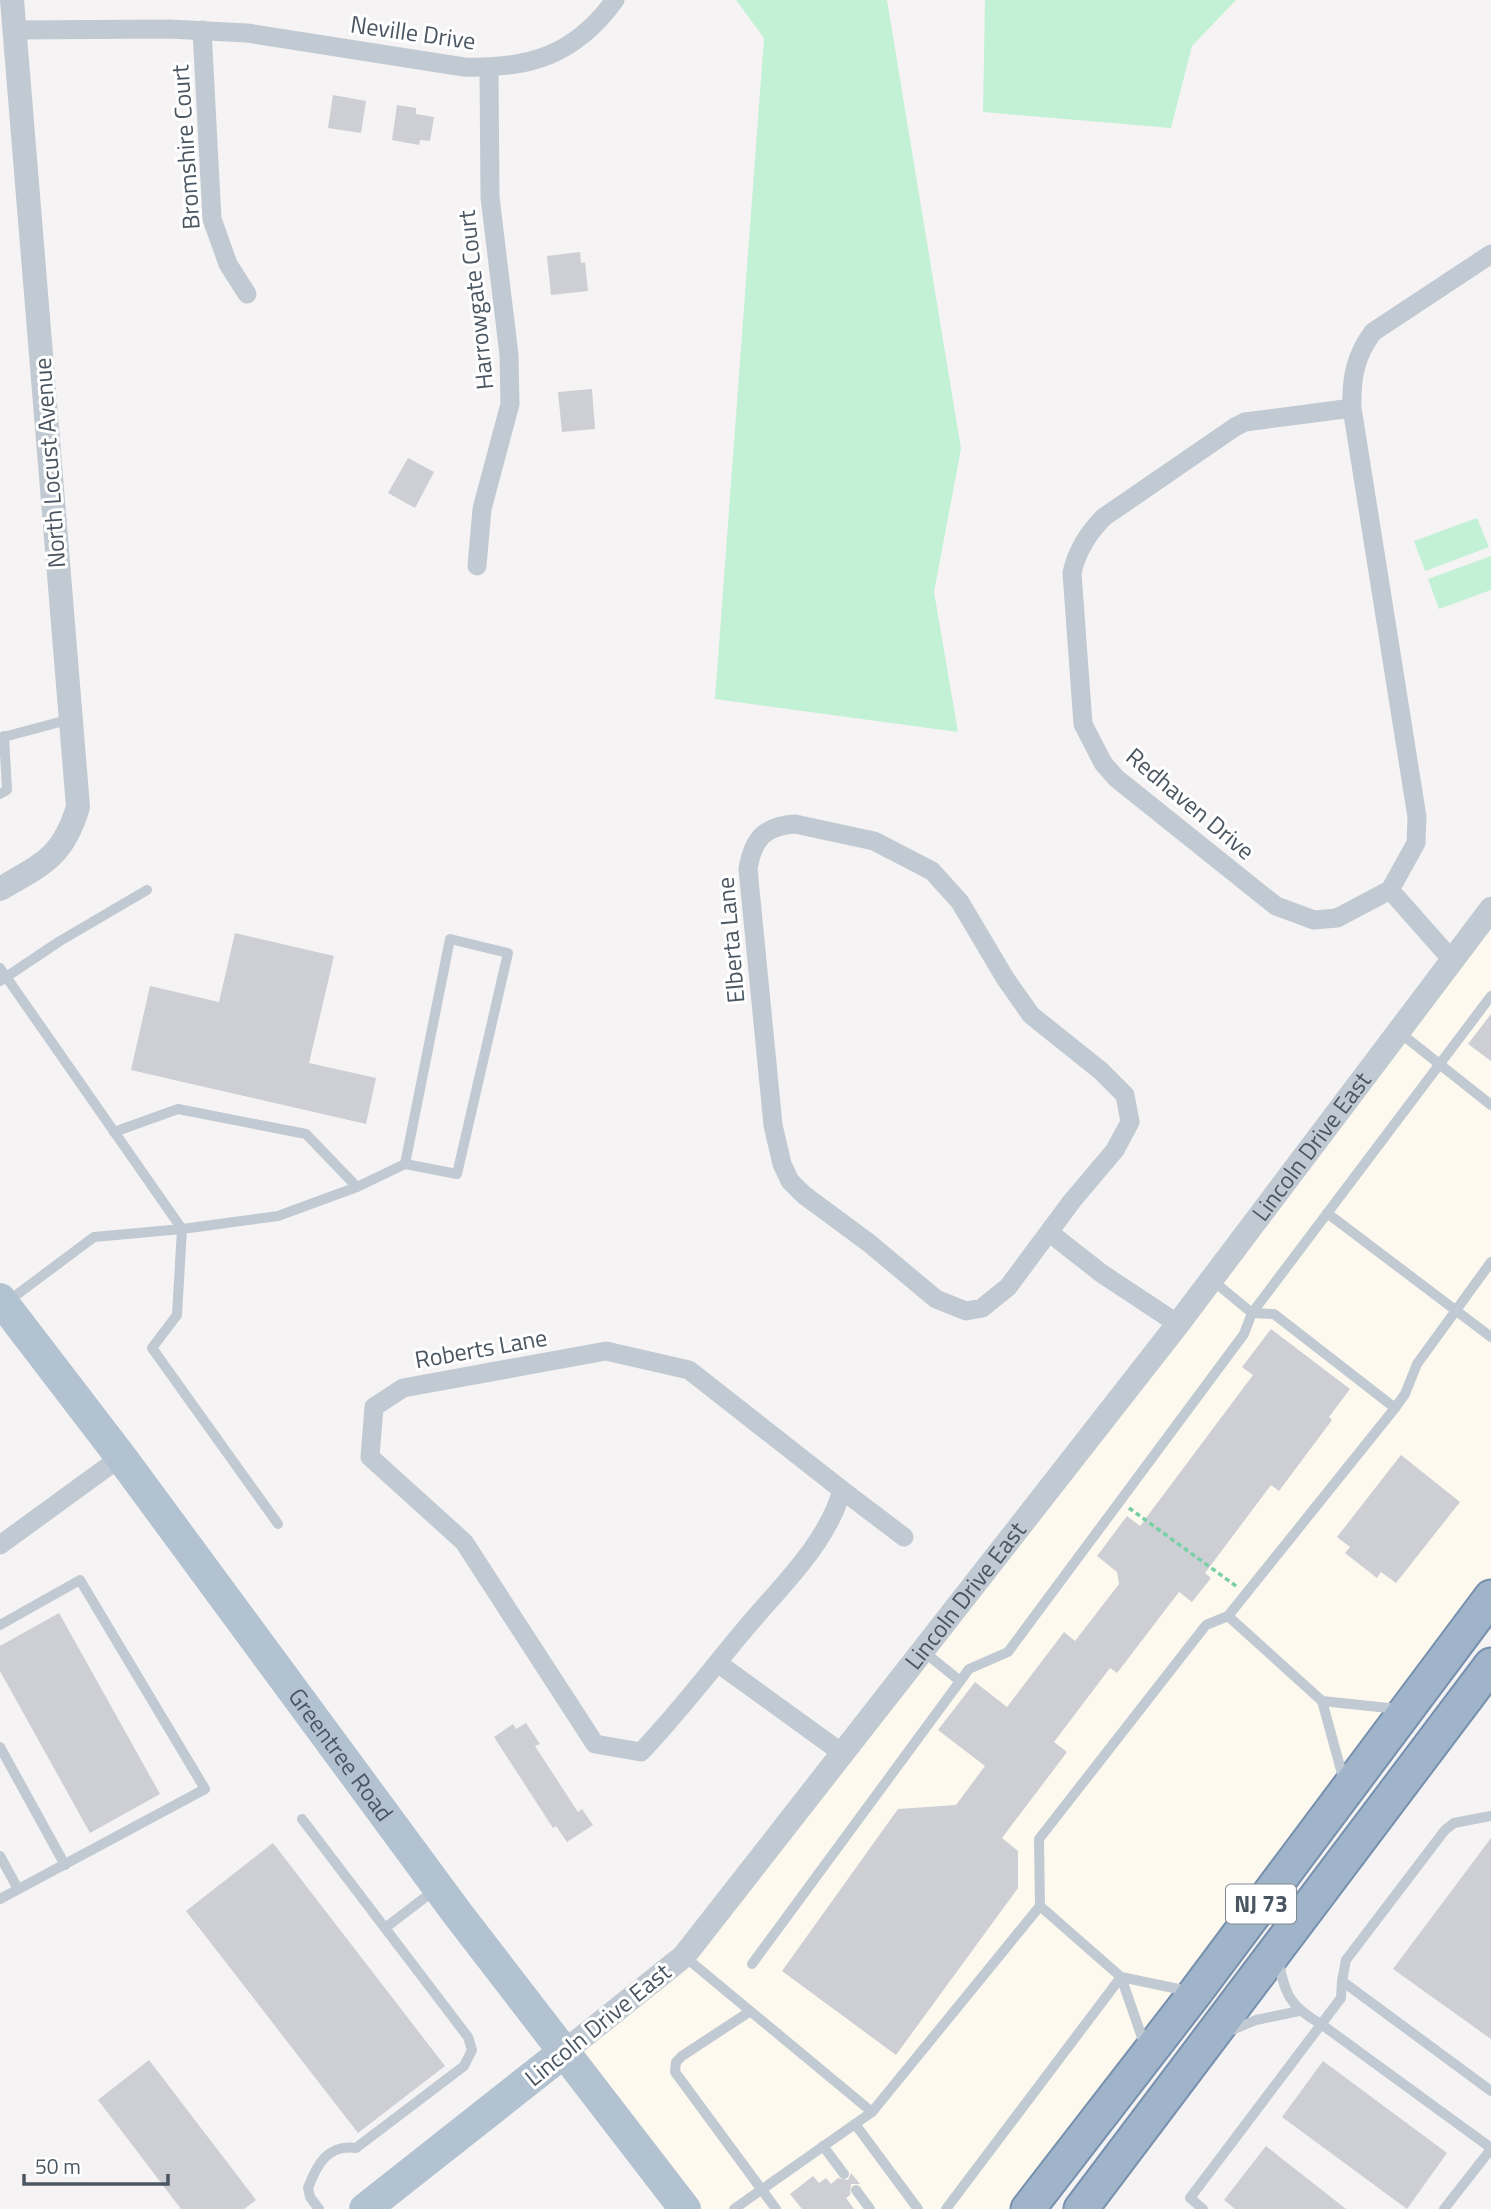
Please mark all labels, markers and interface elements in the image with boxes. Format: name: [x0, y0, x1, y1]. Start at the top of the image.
street label: Neville Drive: [348, 5, 478, 59]
street label: Bromshire Court: [161, 63, 209, 231]
street label: Harrowgate Court: [448, 208, 502, 392]
street label: North Locust Avenue: [24, 357, 74, 570]
street label: Redhaven Drive: [1118, 739, 1263, 868]
street label: Elberta Lane: [707, 876, 753, 1004]
street label: Lincoln Drive East: [1243, 1063, 1380, 1228]
street label: Roberts Lane: [412, 1319, 550, 1377]
street label: Lincoln Drive East: [896, 1513, 1035, 1677]
street label: Greentree Road: [280, 1680, 403, 1829]
road number: NJ 73: [1226, 1884, 1296, 1924]
street label: Lincoln Drive East: [516, 1954, 679, 2095]
scale bar: [24, 2142, 168, 2186]
text: 50 m: [35, 2150, 81, 2182]

